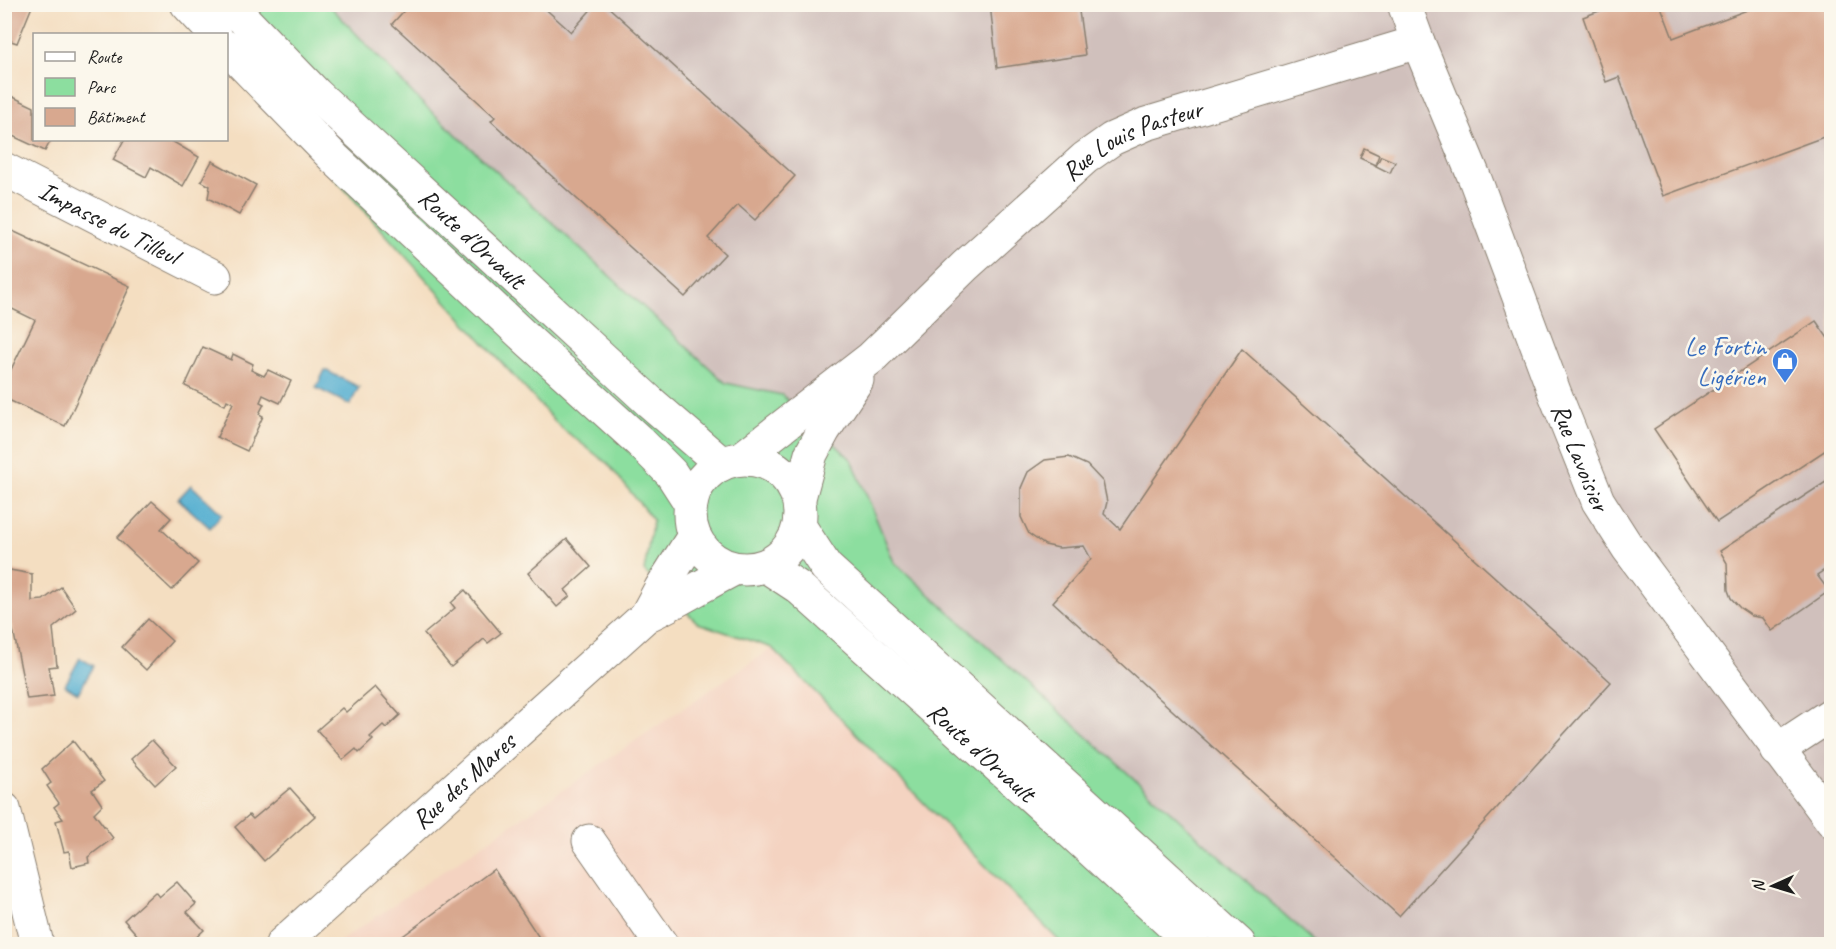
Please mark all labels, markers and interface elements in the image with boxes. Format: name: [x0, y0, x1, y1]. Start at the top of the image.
legend: [33, 33, 228, 141]
text: Route: [87, 46, 122, 68]
text: Parc: [87, 76, 116, 98]
street label: Rue Louis Pasteur: [1054, 91, 1209, 188]
text: Bâtiment: [87, 106, 147, 128]
street label: Impasse du Tilleul: [33, 173, 189, 274]
street label: Route d'Orvault: [412, 181, 535, 297]
place label: Le Fortin Ligérien: [1685, 330, 1767, 393]
shop icon: Le Fortin Ligérien: [1770, 346, 1800, 384]
street label: Rue Lavoisier: [1544, 398, 1619, 520]
street label: Route d'Orvault: [921, 695, 1044, 810]
street label: Rue des Mares: [405, 724, 524, 836]
north arrow: [1743, 856, 1803, 916]
text: N: [1748, 878, 1769, 893]

